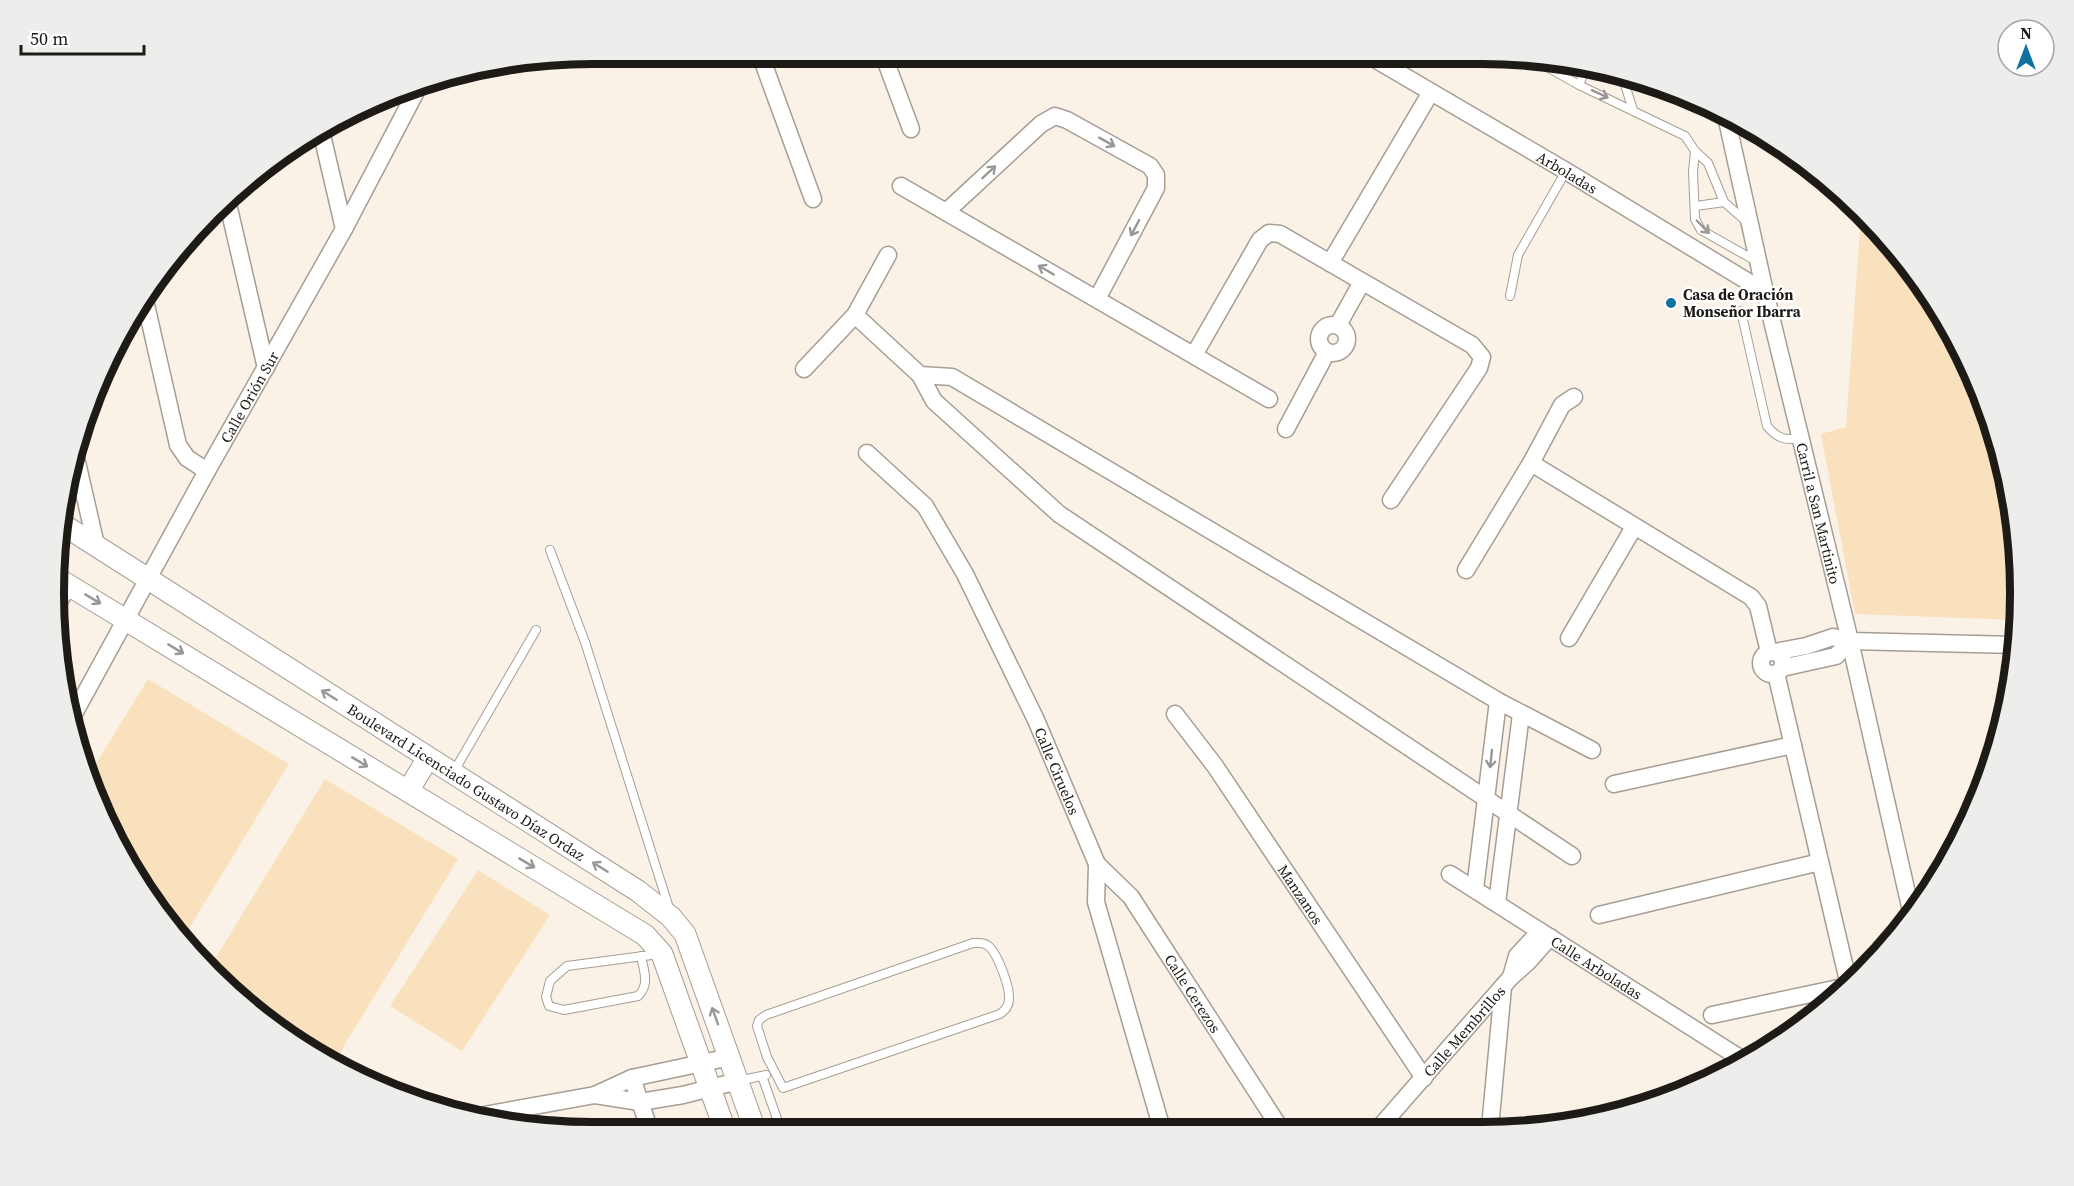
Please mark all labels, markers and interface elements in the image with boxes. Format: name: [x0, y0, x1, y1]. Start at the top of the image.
scale bar: [21, 18, 144, 56]
north arrow: [1996, 18, 2056, 78]
text: N: [2020, 22, 2032, 44]
text: 50 m: [30, 26, 68, 51]
one-way arrow: [1591, 89, 1609, 101]
one-way arrow: [1098, 136, 1115, 148]
street label: Arboladas: [1533, 146, 1602, 198]
one-way arrow: [981, 165, 996, 179]
one-way arrow: [1129, 219, 1141, 236]
one-way arrow: [1695, 220, 1710, 234]
one-way arrow: [1038, 264, 1055, 276]
place label: Casa de Oración Monseñor Ibarra: [1683, 284, 1802, 322]
marker: Casa de Oración Monseñor Ibarra: [1664, 296, 1678, 310]
street label: Calle Orión Sur: [215, 347, 284, 446]
street label: Carril a San Martinito: [1792, 440, 1846, 586]
one-way arrow: [84, 594, 101, 606]
one-way arrow: [167, 644, 184, 656]
one-way arrow: [321, 689, 338, 702]
street label: Boulevard Licenciado Gustavo Díaz Ordaz: [344, 698, 590, 865]
street label: Calle Ciruelos: [1030, 724, 1085, 818]
one-way arrow: [1485, 748, 1496, 768]
one-way arrow: [351, 756, 368, 768]
one-way arrow: [518, 857, 535, 870]
street label: Manzanos: [1273, 860, 1329, 928]
one-way arrow: [592, 861, 609, 874]
street label: Calle Arboladas: [1547, 930, 1647, 1004]
street label: Calle Cerezos: [1160, 950, 1226, 1037]
street label: Calle Membrillos: [1418, 981, 1510, 1081]
one-way arrow: [708, 1007, 719, 1025]

